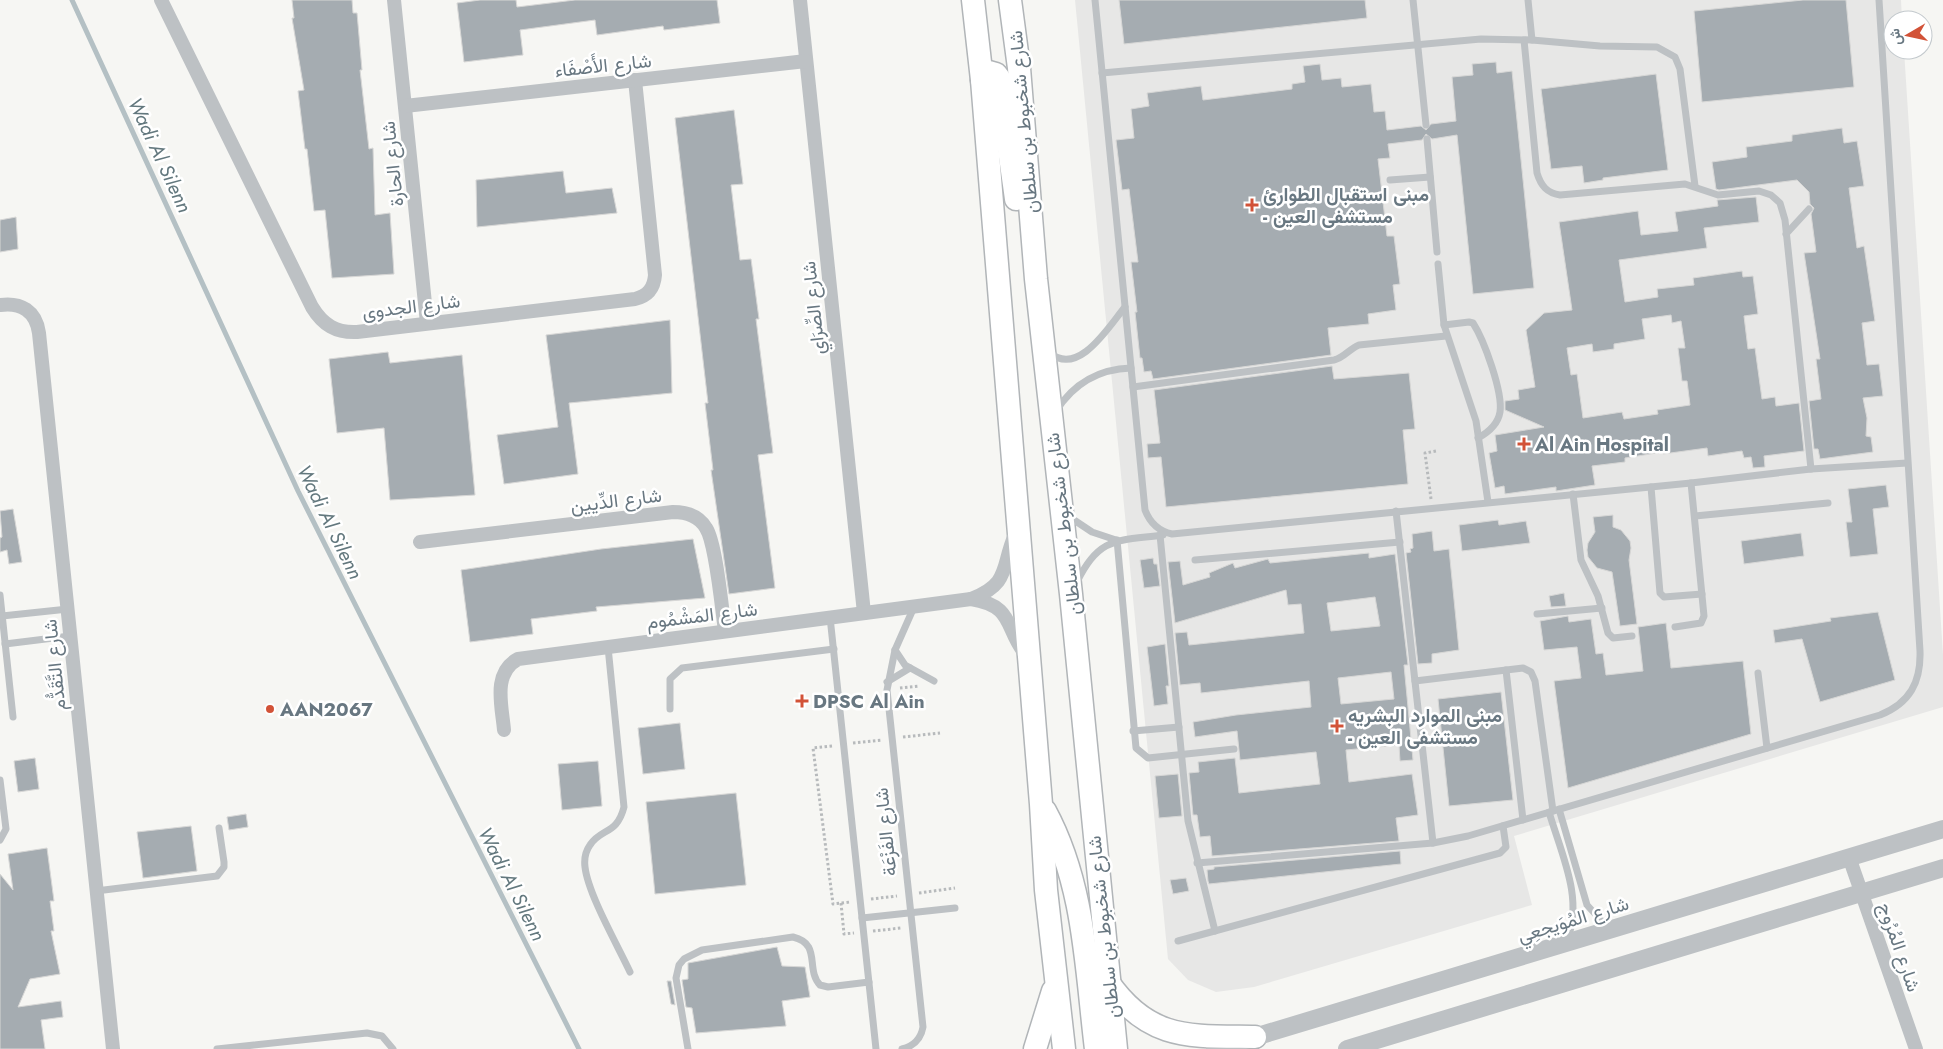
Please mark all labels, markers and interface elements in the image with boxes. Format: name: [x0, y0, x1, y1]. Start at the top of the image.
north arrow: [1883, 10, 1933, 60]
text: ش: [1884, 27, 1906, 47]
street label: شارع شخبوط بن سلطان: [1002, 29, 1045, 214]
street label: شارع الأَصْفَاء: [553, 46, 653, 84]
water label: Wadi Al Silenn: [120, 93, 199, 218]
street label: شارع الحارة: [375, 120, 410, 208]
place label: مبنى استقبال الطوارئ - مستشفى العين: [1263, 181, 1429, 230]
marker: مبنى استقبال الطوارئ - مستشفى العين: [1245, 198, 1259, 212]
street label: شارع الصِّرَاي: [795, 260, 834, 356]
street label: شارع الجدوى: [360, 287, 462, 326]
street label: شارع شخبوط بن سلطان: [1039, 431, 1088, 617]
place label: Al Ain Hospital: [1534, 431, 1669, 458]
marker: Al Ain Hospital: [1517, 437, 1531, 451]
water label: Wadi Al Silenn: [289, 460, 370, 584]
street label: شارع الدِّيين: [569, 482, 663, 519]
street label: شارع المَشْمُوم: [645, 595, 759, 636]
street label: شارع التَّقَدُّم: [36, 618, 73, 712]
place label: DPSC Al Ain: [813, 688, 925, 715]
marker: DPSC Al Ain: [795, 694, 809, 708]
place label: AAN2067: [279, 696, 373, 723]
place label: مبنى الموارد البشريه - مستشفى العين: [1348, 702, 1502, 751]
marker: AAN2067: [264, 703, 276, 715]
marker: مبنى الموارد البشريه - مستشفى العين: [1330, 719, 1344, 733]
street label: شارع الفَزْعَة: [867, 786, 904, 878]
water label: Wadi Al Silenn: [470, 822, 553, 946]
street label: شارع شخبوط بن سلطان: [1080, 834, 1127, 1020]
street label: شارع المُوَيجعِي: [1514, 890, 1633, 951]
street label: شارع المُرُوج: [1872, 899, 1927, 995]

